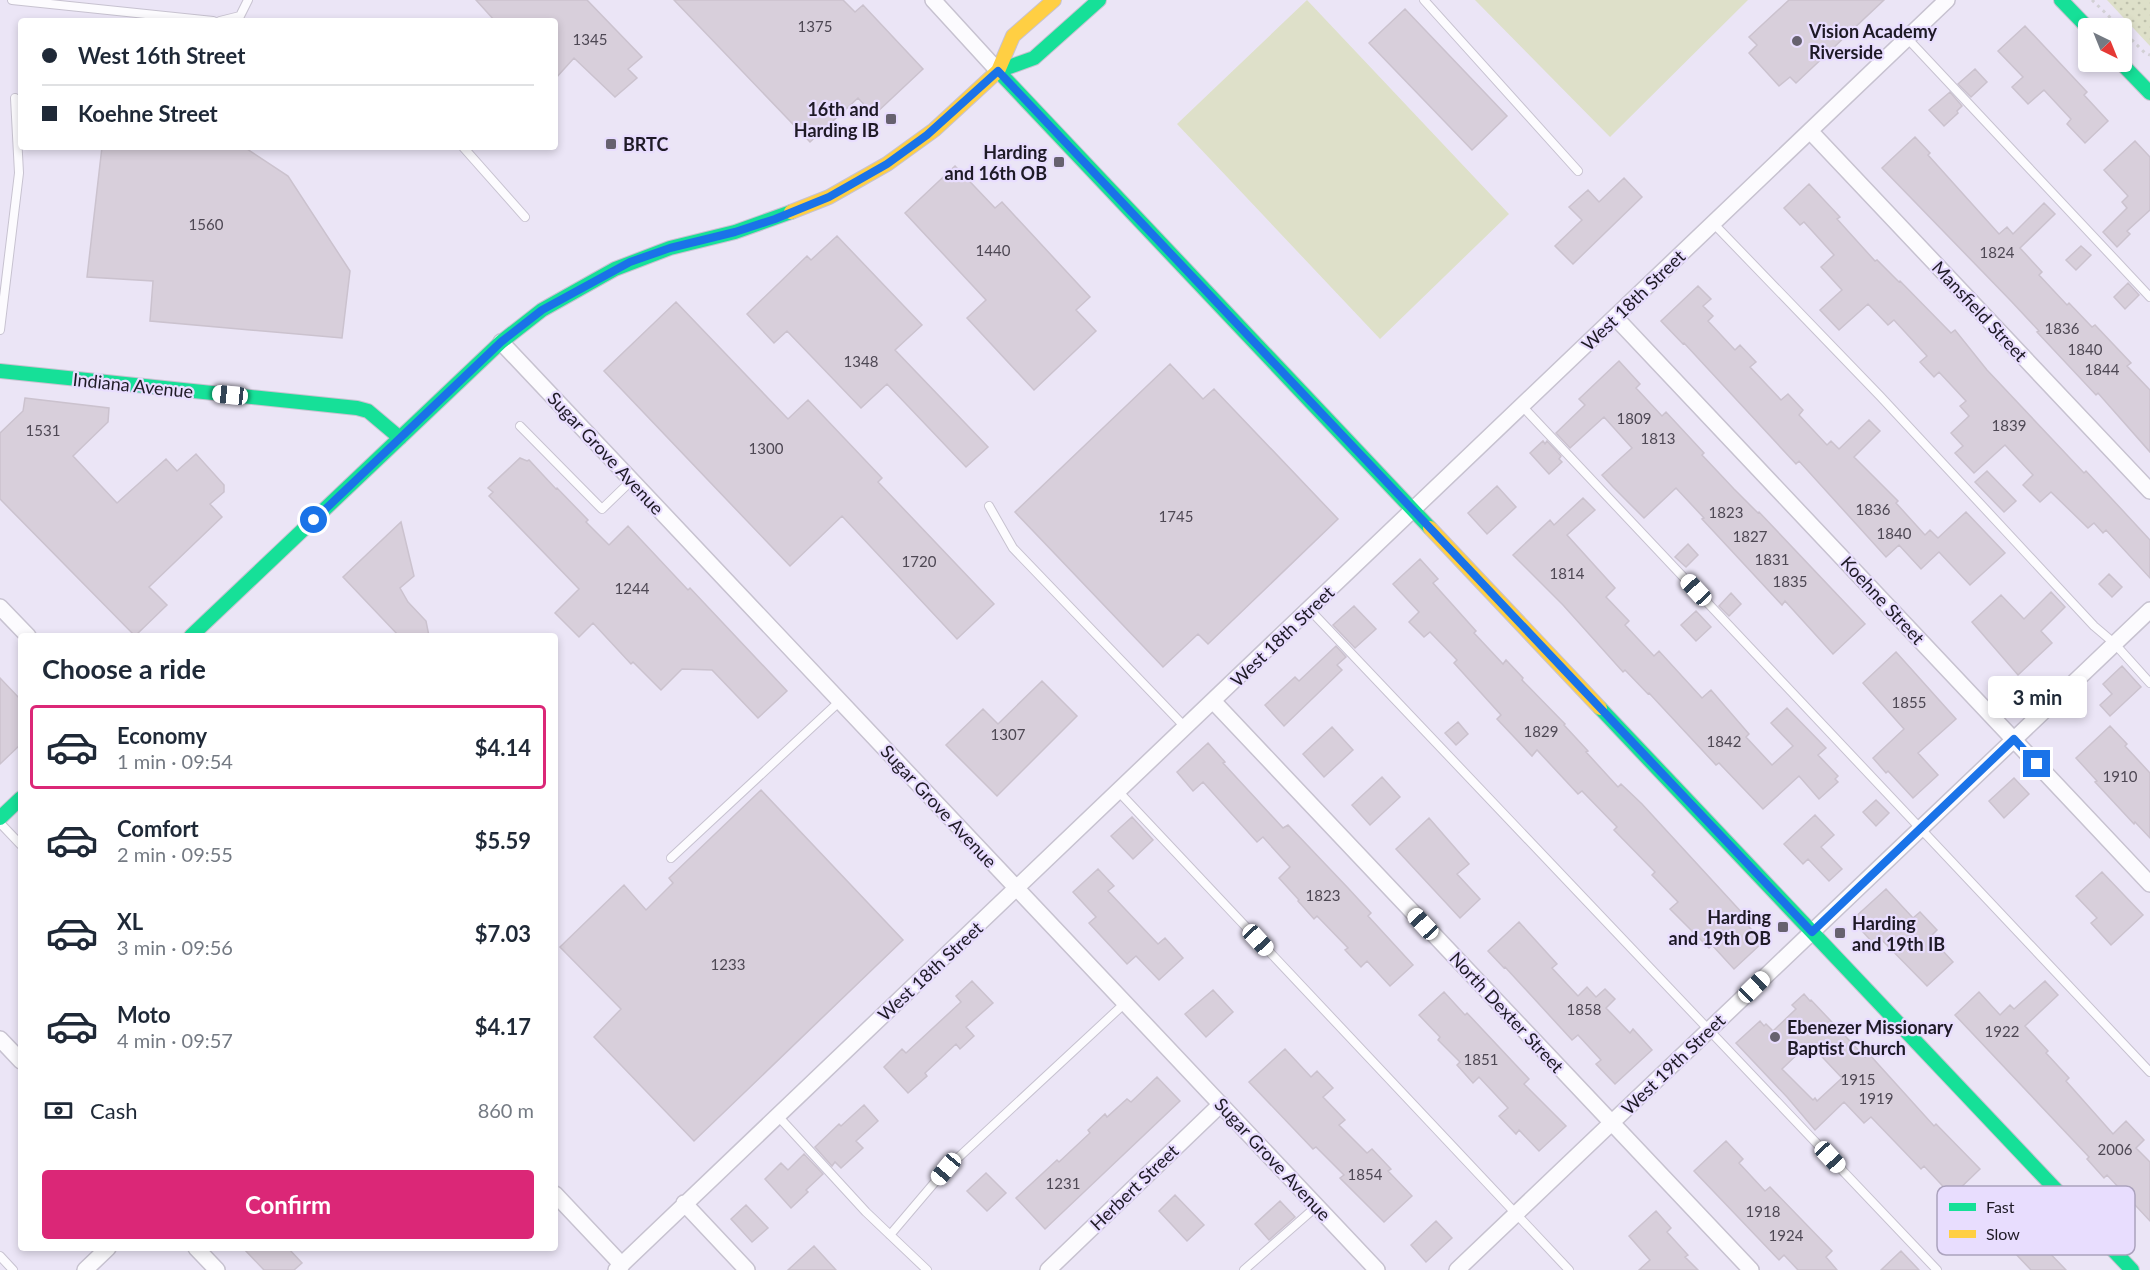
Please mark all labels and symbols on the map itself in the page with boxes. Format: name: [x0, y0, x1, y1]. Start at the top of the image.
house number: 1375: [798, 17, 832, 35]
north arrow: [2078, 18, 2132, 72]
place label: Vision Academy Riverside: [1808, 20, 1938, 63]
house number: 1345: [573, 30, 607, 48]
marker: Vision Academy Riverside: [1790, 34, 1804, 48]
place label: 16th and Harding IB: [794, 98, 879, 141]
marker: 16th and Harding IB: [884, 112, 898, 126]
place label: BRTC: [623, 133, 668, 155]
marker: BRTC: [604, 137, 618, 151]
place label: Harding and 16th OB: [945, 141, 1047, 184]
marker: Harding and 16th OB: [1052, 155, 1066, 169]
house number: 1560: [189, 215, 224, 233]
house number: 1440: [976, 241, 1011, 259]
house number: 1824: [1980, 243, 2015, 261]
street label: West 18th Street: [1577, 245, 1690, 355]
street label: Mansfield Street: [1928, 256, 2033, 366]
house number: 1836: [2045, 319, 2080, 337]
house number: 1840: [2068, 340, 2103, 358]
house number: 1348: [844, 352, 878, 370]
house number: 1844: [2085, 360, 2120, 378]
street label: Indiana Avenue: [72, 368, 194, 402]
car: [211, 384, 249, 406]
street label: Sugar Grove Avenue: [543, 387, 669, 519]
house number: 1809: [1617, 409, 1651, 427]
house number: 1839: [1992, 416, 2026, 434]
house number: 1531: [26, 421, 60, 439]
house number: 1813: [1641, 429, 1675, 447]
house number: 1300: [749, 439, 784, 457]
house number: 1836: [1856, 500, 1891, 518]
house number: 1823: [1709, 503, 1743, 521]
route start: [300, 506, 327, 533]
house number: 1745: [1159, 507, 1193, 525]
house number: 1840: [1877, 524, 1912, 542]
house number: 1827: [1733, 527, 1768, 545]
house number: 1831: [1755, 550, 1789, 568]
street label: Koehne Street: [1837, 551, 1930, 649]
house number: 1720: [902, 552, 937, 570]
house number: 1814: [1550, 564, 1585, 582]
car: [1677, 571, 1715, 609]
house number: 1835: [1773, 572, 1807, 590]
house number: 1244: [615, 579, 650, 597]
street label: West 18th Street: [1226, 581, 1339, 691]
callout: 3 min: [1988, 677, 2086, 719]
house number: 1855: [1892, 693, 1926, 711]
house number: 1829: [1524, 722, 1558, 740]
house number: 1307: [991, 725, 1026, 743]
house number: 1842: [1707, 732, 1741, 750]
street label: Sugar Grove Avenue: [876, 740, 1002, 872]
route end: [2023, 750, 2050, 777]
house number: 1910: [2103, 767, 2138, 785]
house number: 1823: [1306, 886, 1340, 904]
car: [1404, 905, 1442, 943]
place label: Harding and 19th OB: [1669, 906, 1771, 949]
place label: Harding and 19th IB: [1852, 912, 1945, 955]
street label: West 18th Street: [873, 916, 987, 1025]
marker: Harding and 19th OB: [1776, 920, 1790, 934]
car: [1239, 921, 1277, 959]
marker: Harding and 19th IB: [1833, 926, 1847, 940]
street label: North Dexter Street: [1445, 947, 1569, 1077]
house number: 1233: [711, 955, 745, 973]
car: [1735, 968, 1773, 1006]
house number: 1858: [1567, 1000, 1601, 1018]
street label: West 19th Street: [1617, 1009, 1730, 1119]
place label: Ebenezer Missionary Baptist Church: [1787, 1016, 1954, 1059]
house number: 1922: [1985, 1022, 2019, 1040]
marker: Ebenezer Missionary Baptist Church: [1768, 1030, 1782, 1044]
house number: 1851: [1464, 1050, 1498, 1068]
house number: 1915: [1841, 1070, 1875, 1088]
house number: 1919: [1859, 1089, 1893, 1107]
street label: Sugar Grove Avenue: [1210, 1093, 1336, 1225]
car: [1811, 1138, 1849, 1176]
street label: Herbert Street: [1085, 1139, 1183, 1235]
house number: 2006: [2098, 1140, 2133, 1158]
car: [928, 1149, 964, 1189]
house number: 1854: [1348, 1165, 1383, 1183]
house number: 1231: [1046, 1174, 1080, 1192]
legend: [1937, 1186, 2135, 1255]
text: Fast: [1986, 1197, 2015, 1216]
house number: 1918: [1746, 1202, 1780, 1220]
text: Slow: [1986, 1224, 2020, 1243]
house number: 1924: [1769, 1226, 1804, 1244]

